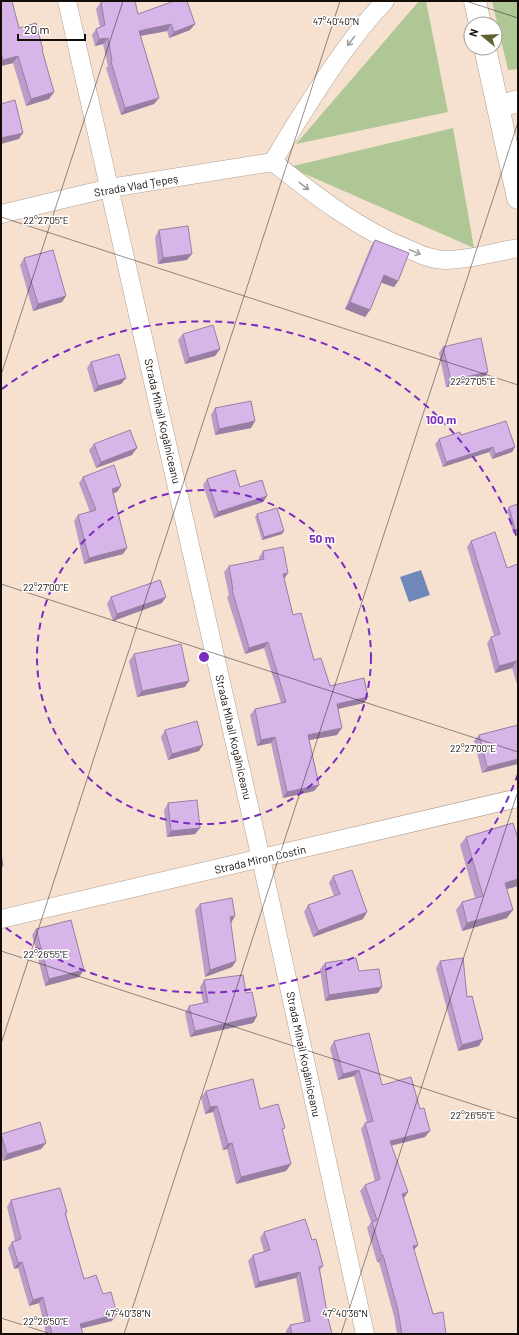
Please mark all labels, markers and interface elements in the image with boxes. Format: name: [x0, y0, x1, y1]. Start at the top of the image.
text: 47°40'40"N: [313, 15, 359, 27]
scale bar: [18, 16, 85, 42]
north arrow: [463, 16, 503, 56]
text: 20 m: [24, 22, 50, 36]
text: N: [466, 27, 480, 38]
one-way arrow: [347, 36, 355, 47]
street label: Strada Vlad Țepeș: [93, 171, 179, 199]
one-way arrow: [298, 181, 309, 190]
text: 22°27'05"E: [23, 214, 69, 226]
one-way arrow: [408, 249, 420, 257]
street label: Strada Mihail Kogălniceanu: [142, 357, 184, 485]
text: 22°27'05"E: [450, 375, 496, 387]
text: 100 m: [426, 412, 456, 426]
text: 50 m: [309, 531, 335, 545]
text: 22°27'00"E: [23, 581, 69, 593]
centre of rings: [197, 650, 211, 664]
street label: Strada Mihail Kogălniceanu: [213, 673, 255, 801]
text: 22°27'00"E: [450, 742, 496, 754]
street label: Strada Miron Costin: [213, 842, 307, 876]
text: 22°26'55"E: [23, 948, 69, 960]
street label: Strada Mihail Kogălniceanu: [284, 990, 324, 1118]
text: 22°26'55"E: [450, 1109, 496, 1121]
text: 47°40'38"N: [105, 1307, 151, 1319]
text: 47°40'36"N: [322, 1307, 368, 1319]
text: 22°26'50"E: [23, 1315, 69, 1327]

